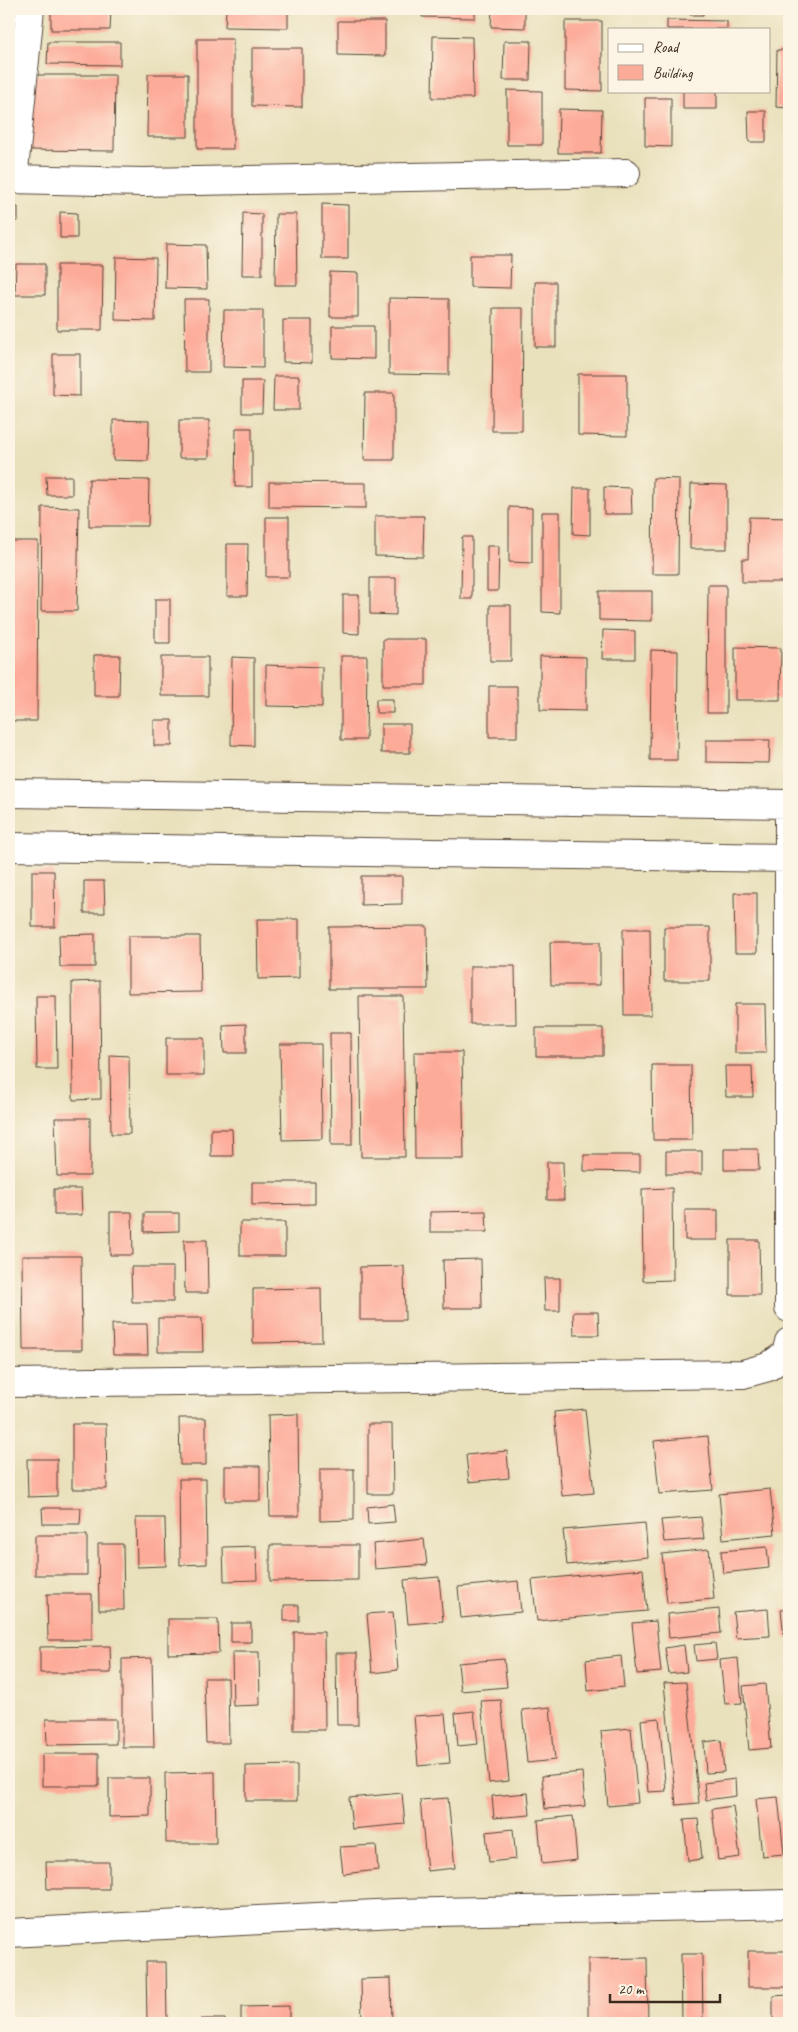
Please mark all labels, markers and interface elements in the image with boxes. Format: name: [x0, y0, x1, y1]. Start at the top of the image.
legend: [608, 28, 770, 92]
text: Road: [653, 38, 680, 57]
text: Building: [653, 64, 693, 83]
scale bar: [610, 1972, 720, 2004]
text: 20 m: [618, 1980, 645, 1999]

